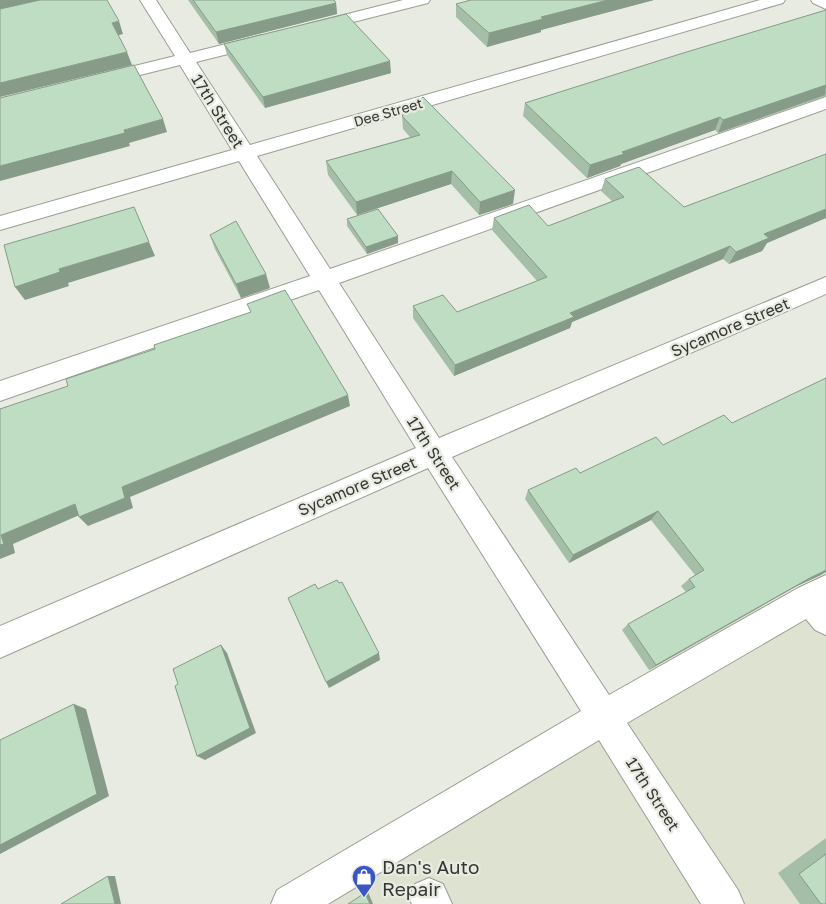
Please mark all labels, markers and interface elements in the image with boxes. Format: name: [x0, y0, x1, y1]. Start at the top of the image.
street label: 17th Street: [187, 70, 249, 152]
street label: Dee Street: [352, 94, 424, 130]
street label: Sycamore Street: [668, 293, 792, 361]
street label: 17th Street: [403, 412, 465, 494]
street label: Sycamore Street: [295, 452, 419, 520]
street label: 17th Street: [622, 753, 684, 835]
place label: Dan's Auto Repair: [382, 855, 479, 900]
shop icon: Dan's Auto Repair: [351, 864, 377, 898]

